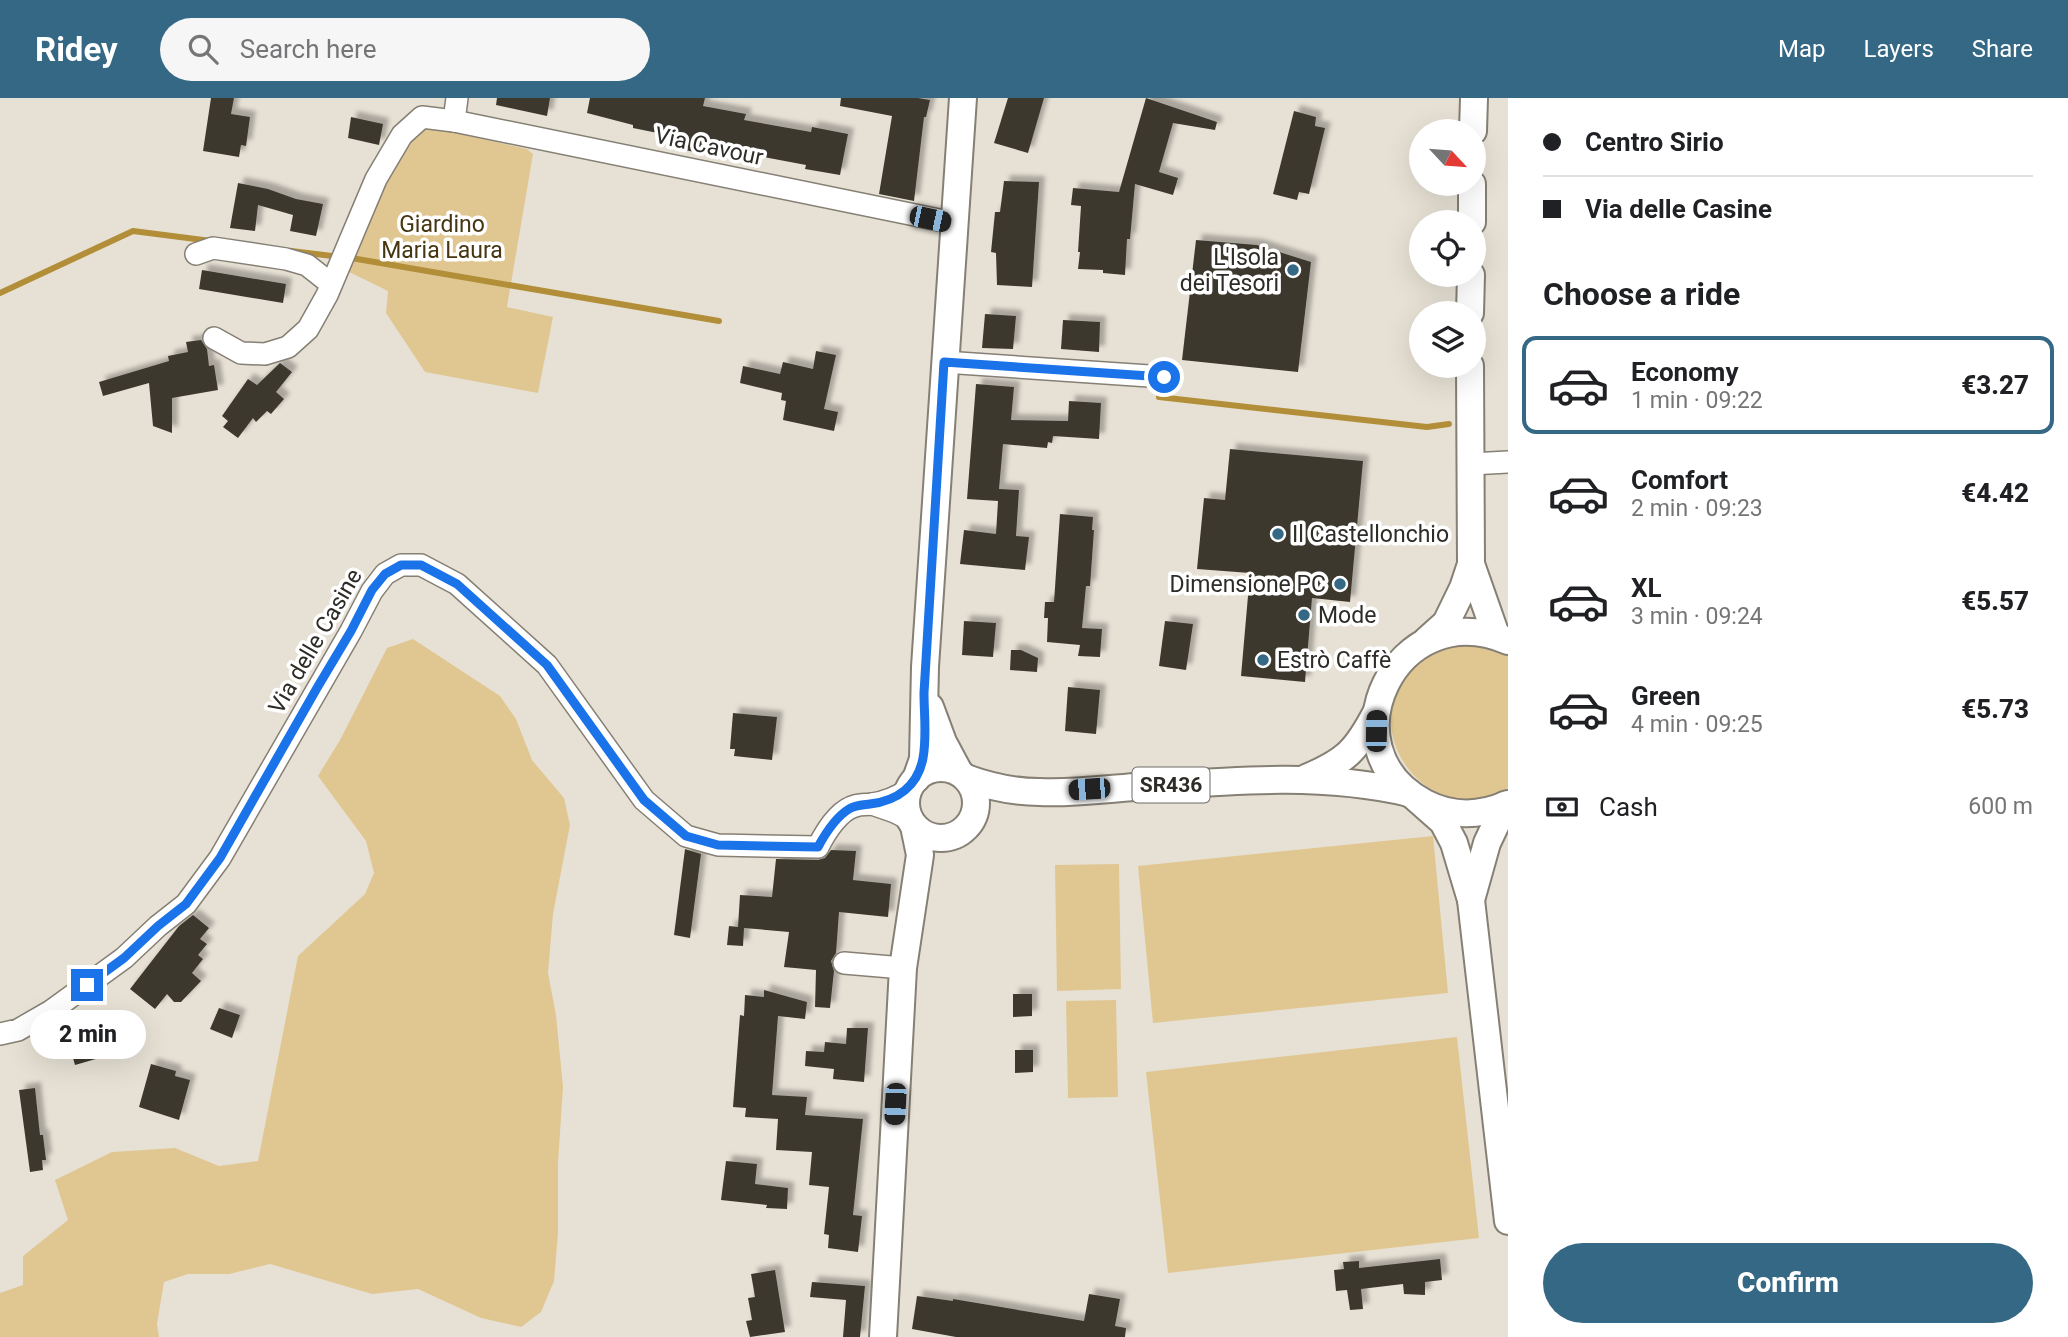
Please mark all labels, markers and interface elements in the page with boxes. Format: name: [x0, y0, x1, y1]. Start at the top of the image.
search box: [160, 18, 650, 81]
text: Ridey: [35, 30, 118, 69]
icon: search: [184, 30, 222, 68]
text: Search here: [240, 34, 376, 64]
text: Map: [1778, 35, 1826, 63]
text: Layers: [1864, 35, 1934, 63]
text: Share: [1972, 35, 2033, 63]
north arrow: [1409, 119, 1486, 196]
map controls: [1409, 119, 1486, 378]
street label: Via Cavour: [652, 122, 766, 171]
text: Centro Sirio: [1585, 127, 1724, 157]
text: Via delle Casine: [1585, 194, 1772, 224]
car: [908, 204, 953, 234]
button: locate: [1409, 210, 1486, 287]
park label: Giardino Maria Laura: [381, 211, 503, 264]
place label: L'Isola dei Tesori: [1180, 244, 1279, 297]
marker: L'Isola dei Tesori: [1285, 262, 1301, 278]
text: Choose a ride: [1543, 275, 1740, 313]
button: layers: [1409, 301, 1486, 378]
icon: car: [1547, 354, 1610, 417]
text: Economy: [1631, 357, 1738, 387]
route start: [1148, 361, 1180, 393]
text: €3.27: [1961, 370, 2029, 400]
text: 1 min · 09:22: [1631, 387, 1763, 414]
icon: car: [1547, 462, 1610, 525]
text: Comfort: [1631, 465, 1728, 495]
text: €4.42: [1961, 478, 2029, 508]
text: 2 min · 09:23: [1631, 495, 1763, 522]
place label: Il Castellonchio: [1292, 521, 1449, 548]
marker: Il Castellonchio: [1270, 526, 1286, 542]
street label: Via delle Casine: [263, 564, 368, 718]
icon: car: [1547, 570, 1610, 633]
place label: Dimensione PC: [1170, 571, 1326, 598]
text: XL: [1631, 573, 1662, 603]
marker: Dimensione PC: [1332, 576, 1348, 592]
text: €5.57: [1961, 586, 2029, 616]
place label: Mode: [1318, 602, 1376, 629]
text: 3 min · 09:24: [1631, 603, 1763, 630]
marker: Mode: [1296, 607, 1312, 623]
place label: Estrò Caffè: [1277, 647, 1391, 674]
marker: Estrò Caffè: [1255, 652, 1271, 668]
icon: car: [1547, 678, 1610, 741]
text: Green: [1631, 681, 1701, 711]
text: €5.73: [1961, 694, 2029, 724]
car: [1366, 710, 1387, 752]
text: 4 min · 09:25: [1631, 711, 1763, 738]
road number: SR436: [1132, 768, 1210, 802]
car: [1068, 777, 1111, 801]
icon: cash: [1543, 788, 1581, 826]
text: Cash: [1599, 792, 1658, 822]
text: 600 m: [1968, 793, 2033, 820]
route end: [71, 969, 103, 1001]
callout: 2 min: [29, 1010, 145, 1058]
text: 2 min: [59, 1021, 117, 1048]
car: [884, 1082, 907, 1126]
button: Confirm: [1543, 1243, 2033, 1323]

